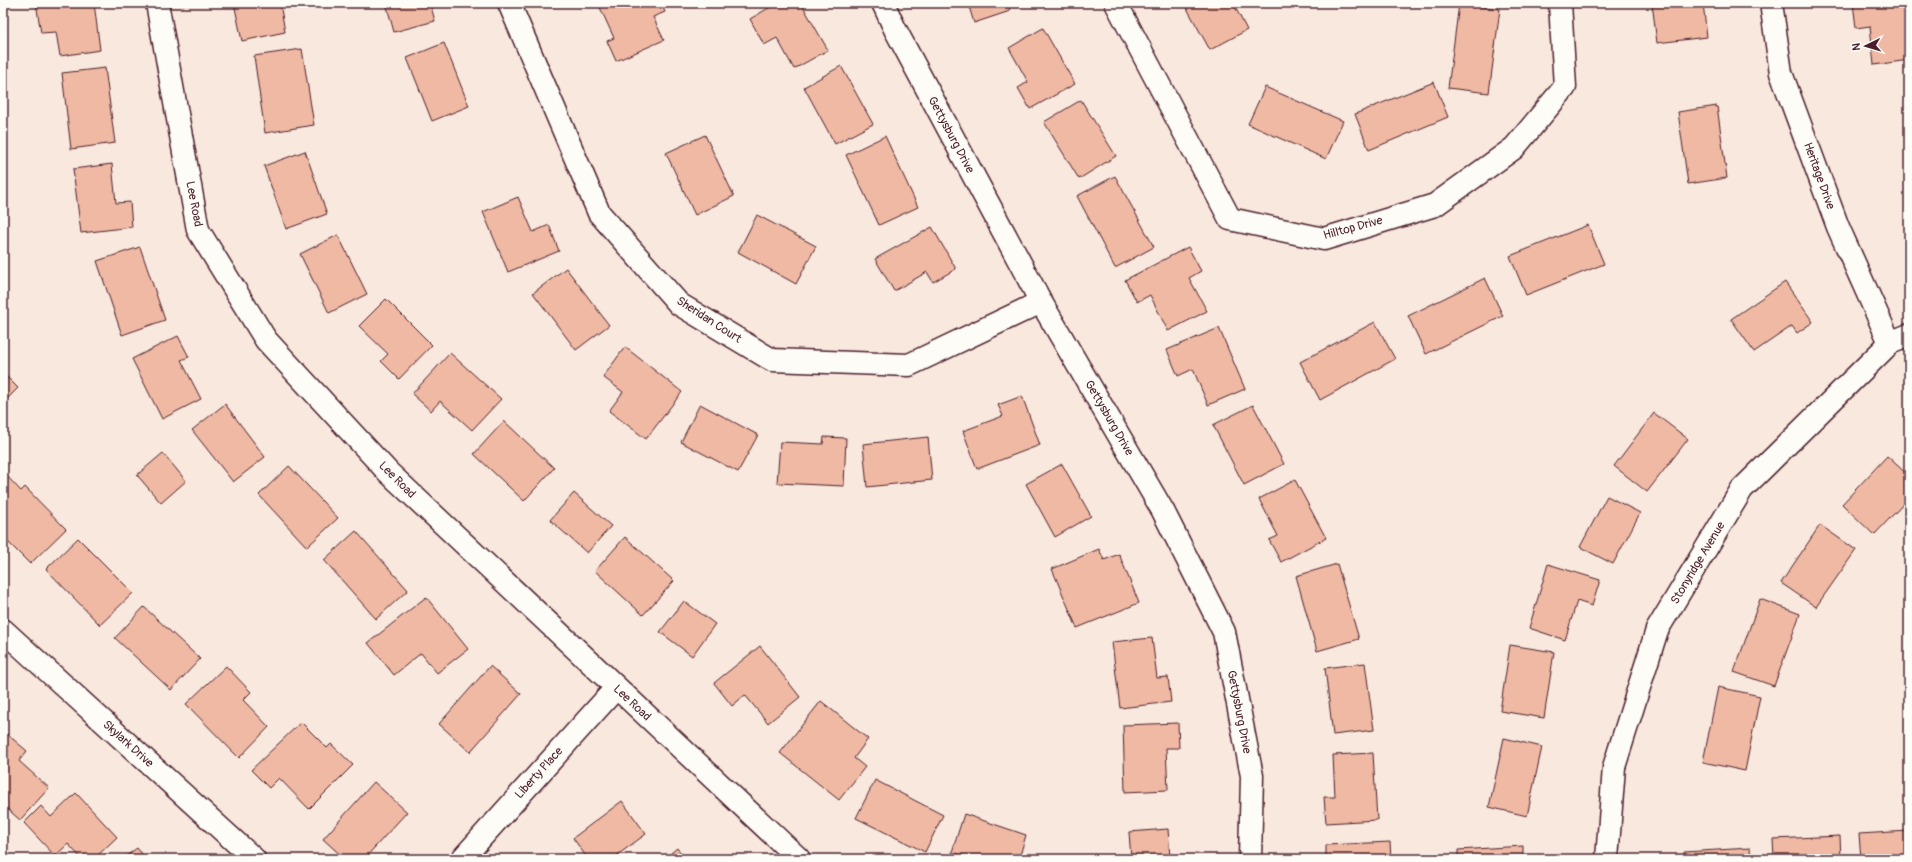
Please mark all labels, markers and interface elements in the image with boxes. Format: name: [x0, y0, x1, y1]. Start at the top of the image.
north arrow: [1846, 26, 1886, 66]
text: N: [1850, 42, 1863, 51]
street label: Gettysburg Drive: [925, 94, 977, 176]
street label: Heritage Drive: [1800, 141, 1838, 212]
street label: Lee Road: [182, 180, 206, 228]
street label: Hilltop Drive: [1322, 213, 1384, 243]
street label: Sheridan Court: [674, 293, 744, 347]
street label: Gettysburg Drive: [1081, 378, 1137, 458]
street label: Lee Road: [375, 458, 419, 502]
street label: Stonyridge Avenue: [1667, 519, 1729, 607]
street label: Gettysburg Drive: [1224, 669, 1254, 755]
street label: Lee Road: [610, 682, 654, 724]
street label: Skylark Drive: [100, 717, 157, 771]
street label: Liberty Place: [512, 744, 566, 802]

